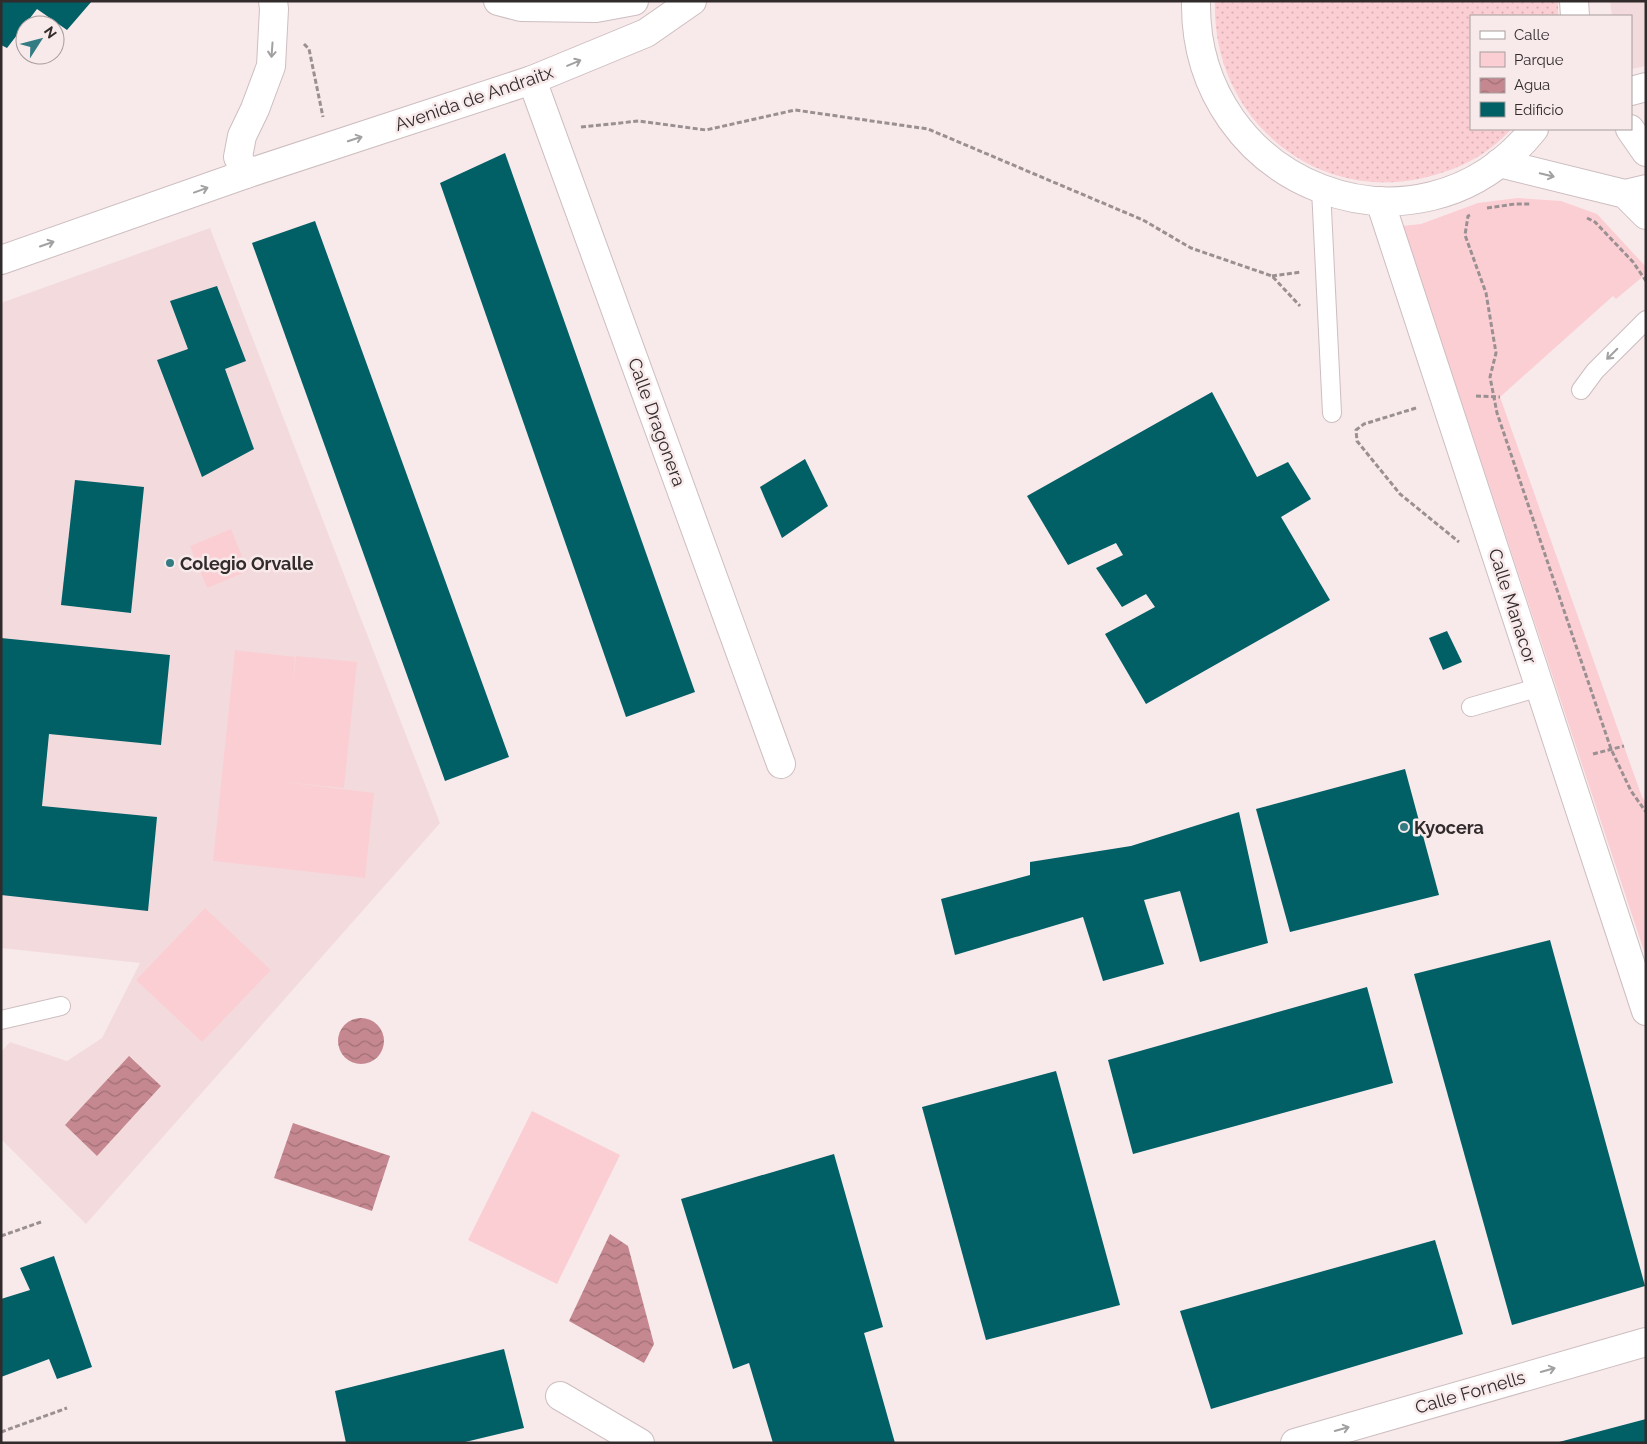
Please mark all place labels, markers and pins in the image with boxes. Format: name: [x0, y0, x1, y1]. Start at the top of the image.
place label: Colegio Orvalle: [180, 553, 314, 574]
marker: Colegio Orvalle: [164, 557, 176, 569]
place label: Kyocera: [1414, 817, 1484, 838]
marker: Kyocera: [1398, 821, 1410, 833]

